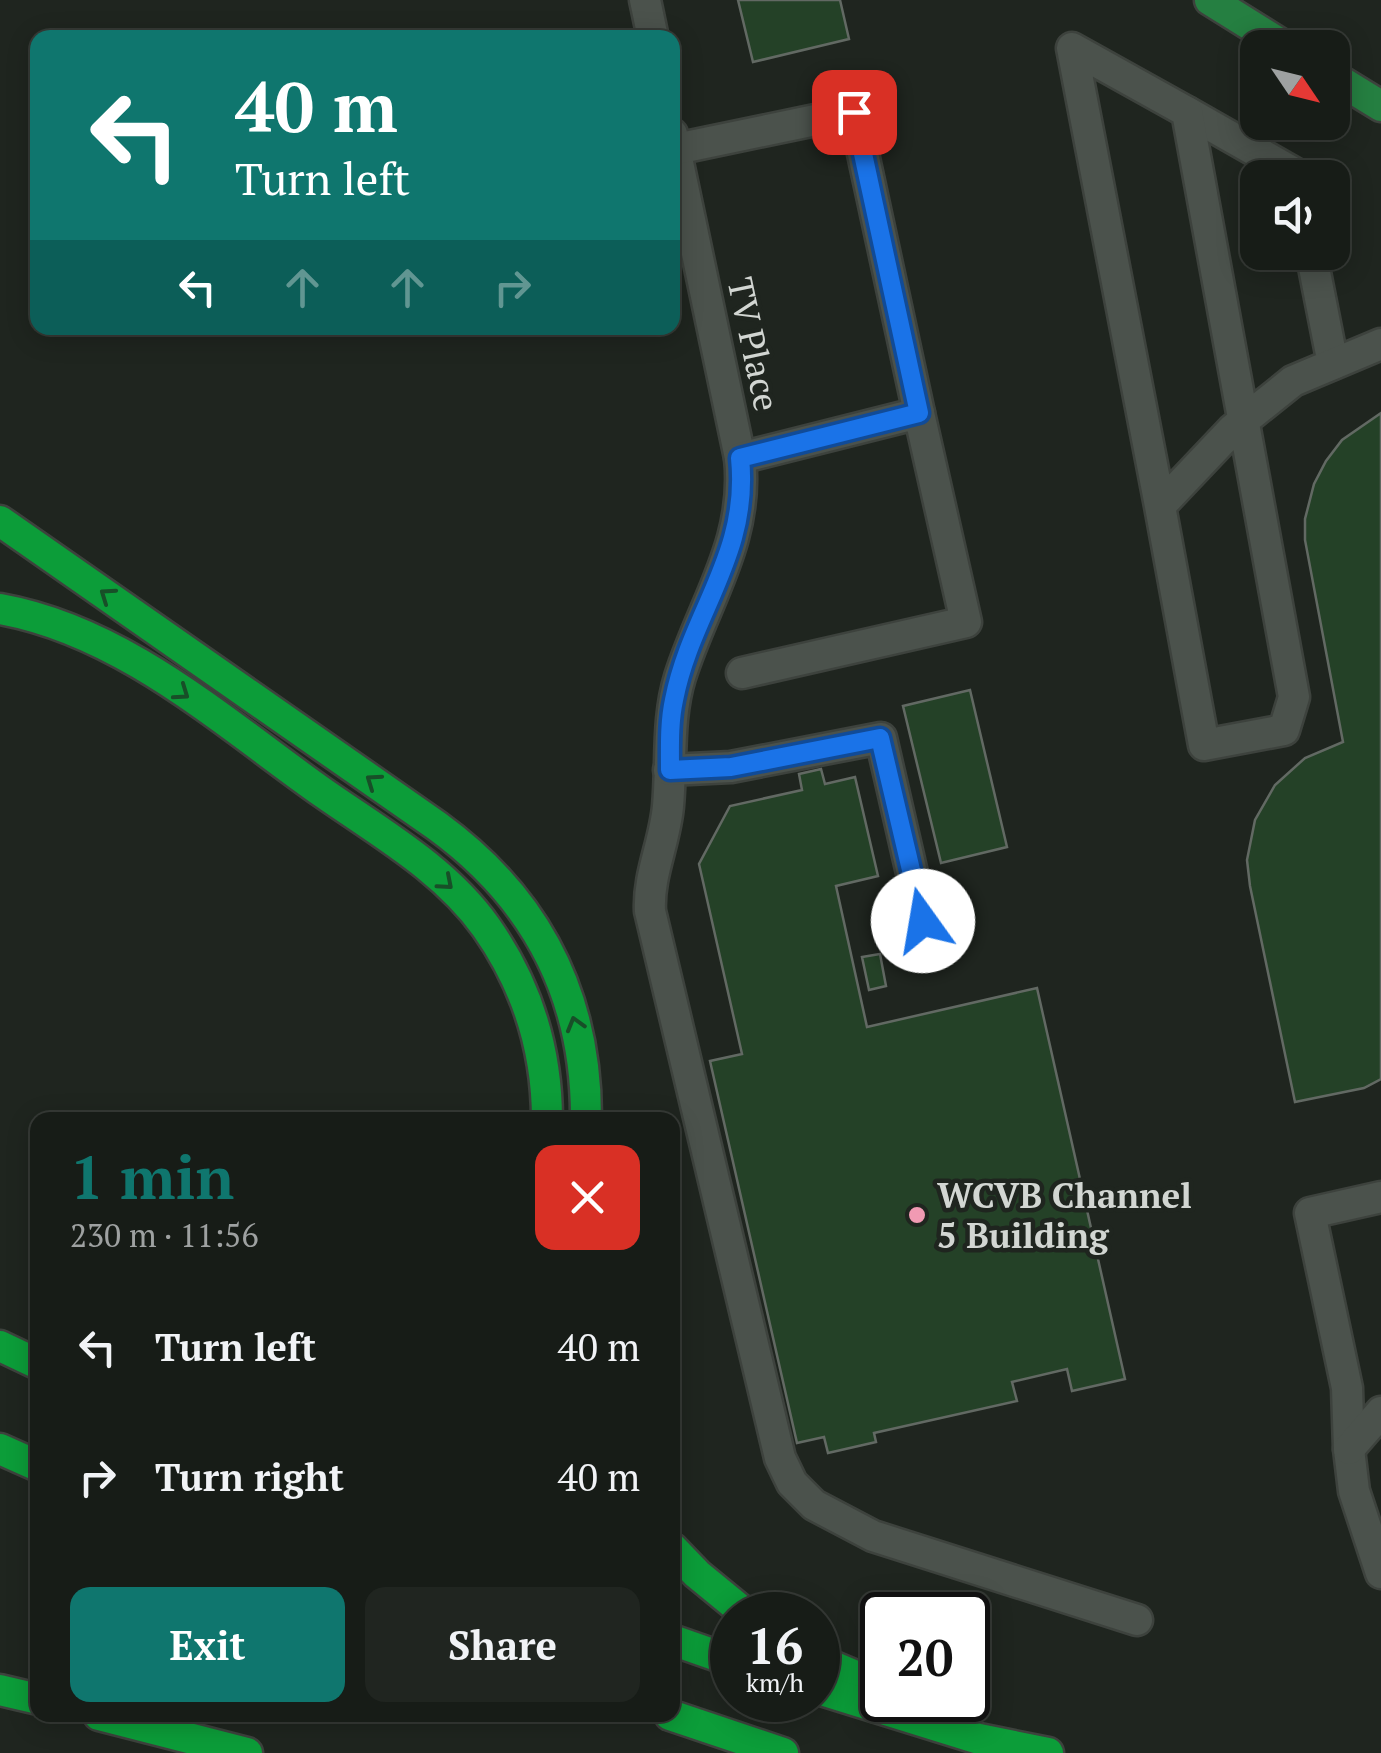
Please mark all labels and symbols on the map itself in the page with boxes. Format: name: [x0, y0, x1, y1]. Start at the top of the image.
north arrow: [1240, 30, 1350, 140]
pin: [812, 70, 897, 155]
street label: TV Place: [717, 273, 791, 415]
one-way arrow: [99, 589, 118, 607]
one-way arrow: [171, 681, 189, 699]
one-way arrow: [366, 775, 385, 793]
position arrow: [871, 869, 975, 973]
one-way arrow: [434, 872, 452, 890]
one-way arrow: [566, 1015, 587, 1033]
place label: WCVB Channel 5 Building: [937, 1172, 1192, 1258]
marker: WCVB Channel 5 Building: [906, 1204, 928, 1226]
speed limit sign: 20: [860, 1592, 990, 1722]

